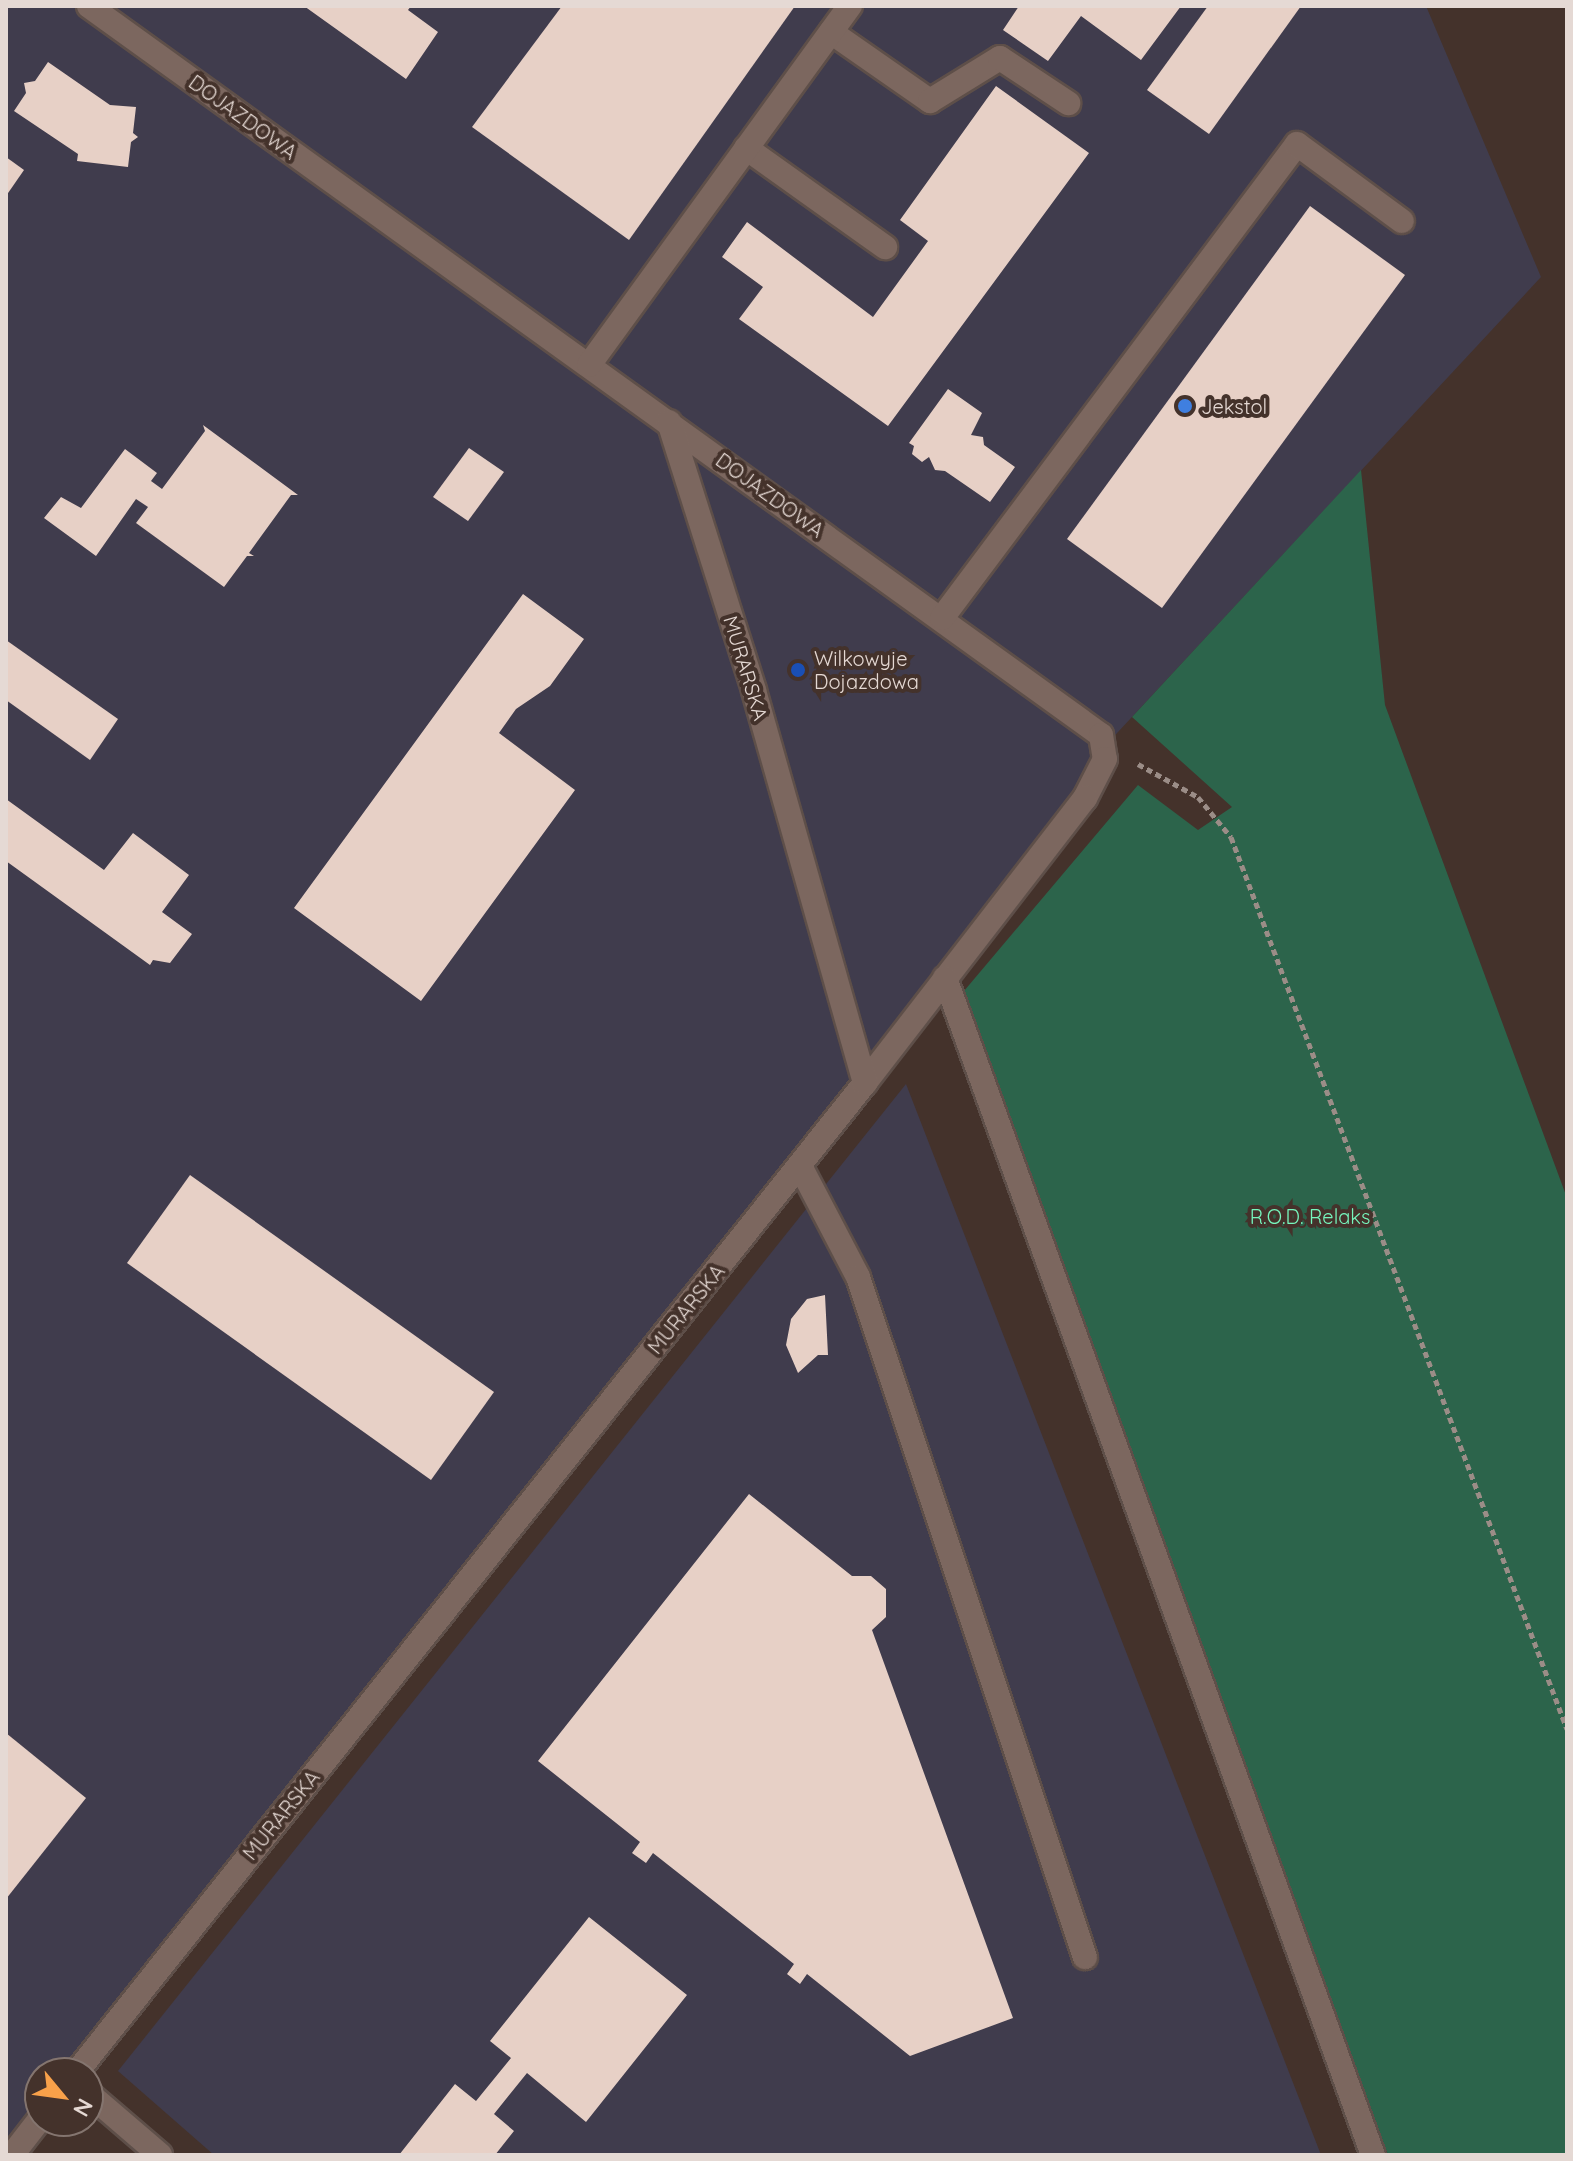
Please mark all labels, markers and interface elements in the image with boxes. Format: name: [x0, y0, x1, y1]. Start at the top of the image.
street label: DOJAZDOWA: [184, 70, 302, 164]
place label: Jekstol: [1201, 394, 1267, 418]
marker: Jekstol: [1176, 397, 1194, 415]
street label: DOJAZDOWA: [711, 448, 829, 542]
street label: MURARSKA: [719, 613, 773, 723]
place label: Wilkowyje Dojazdowa: [814, 646, 919, 693]
marker: Wilkowyje Dojazdowa: [789, 661, 807, 679]
park label: R.O.D. Relaks: [1250, 1204, 1370, 1228]
street label: MURARSKA: [643, 1259, 729, 1359]
street label: MURARSKA: [238, 1765, 324, 1865]
north arrow: [24, 2057, 104, 2137]
text: N: [67, 2094, 99, 2122]

